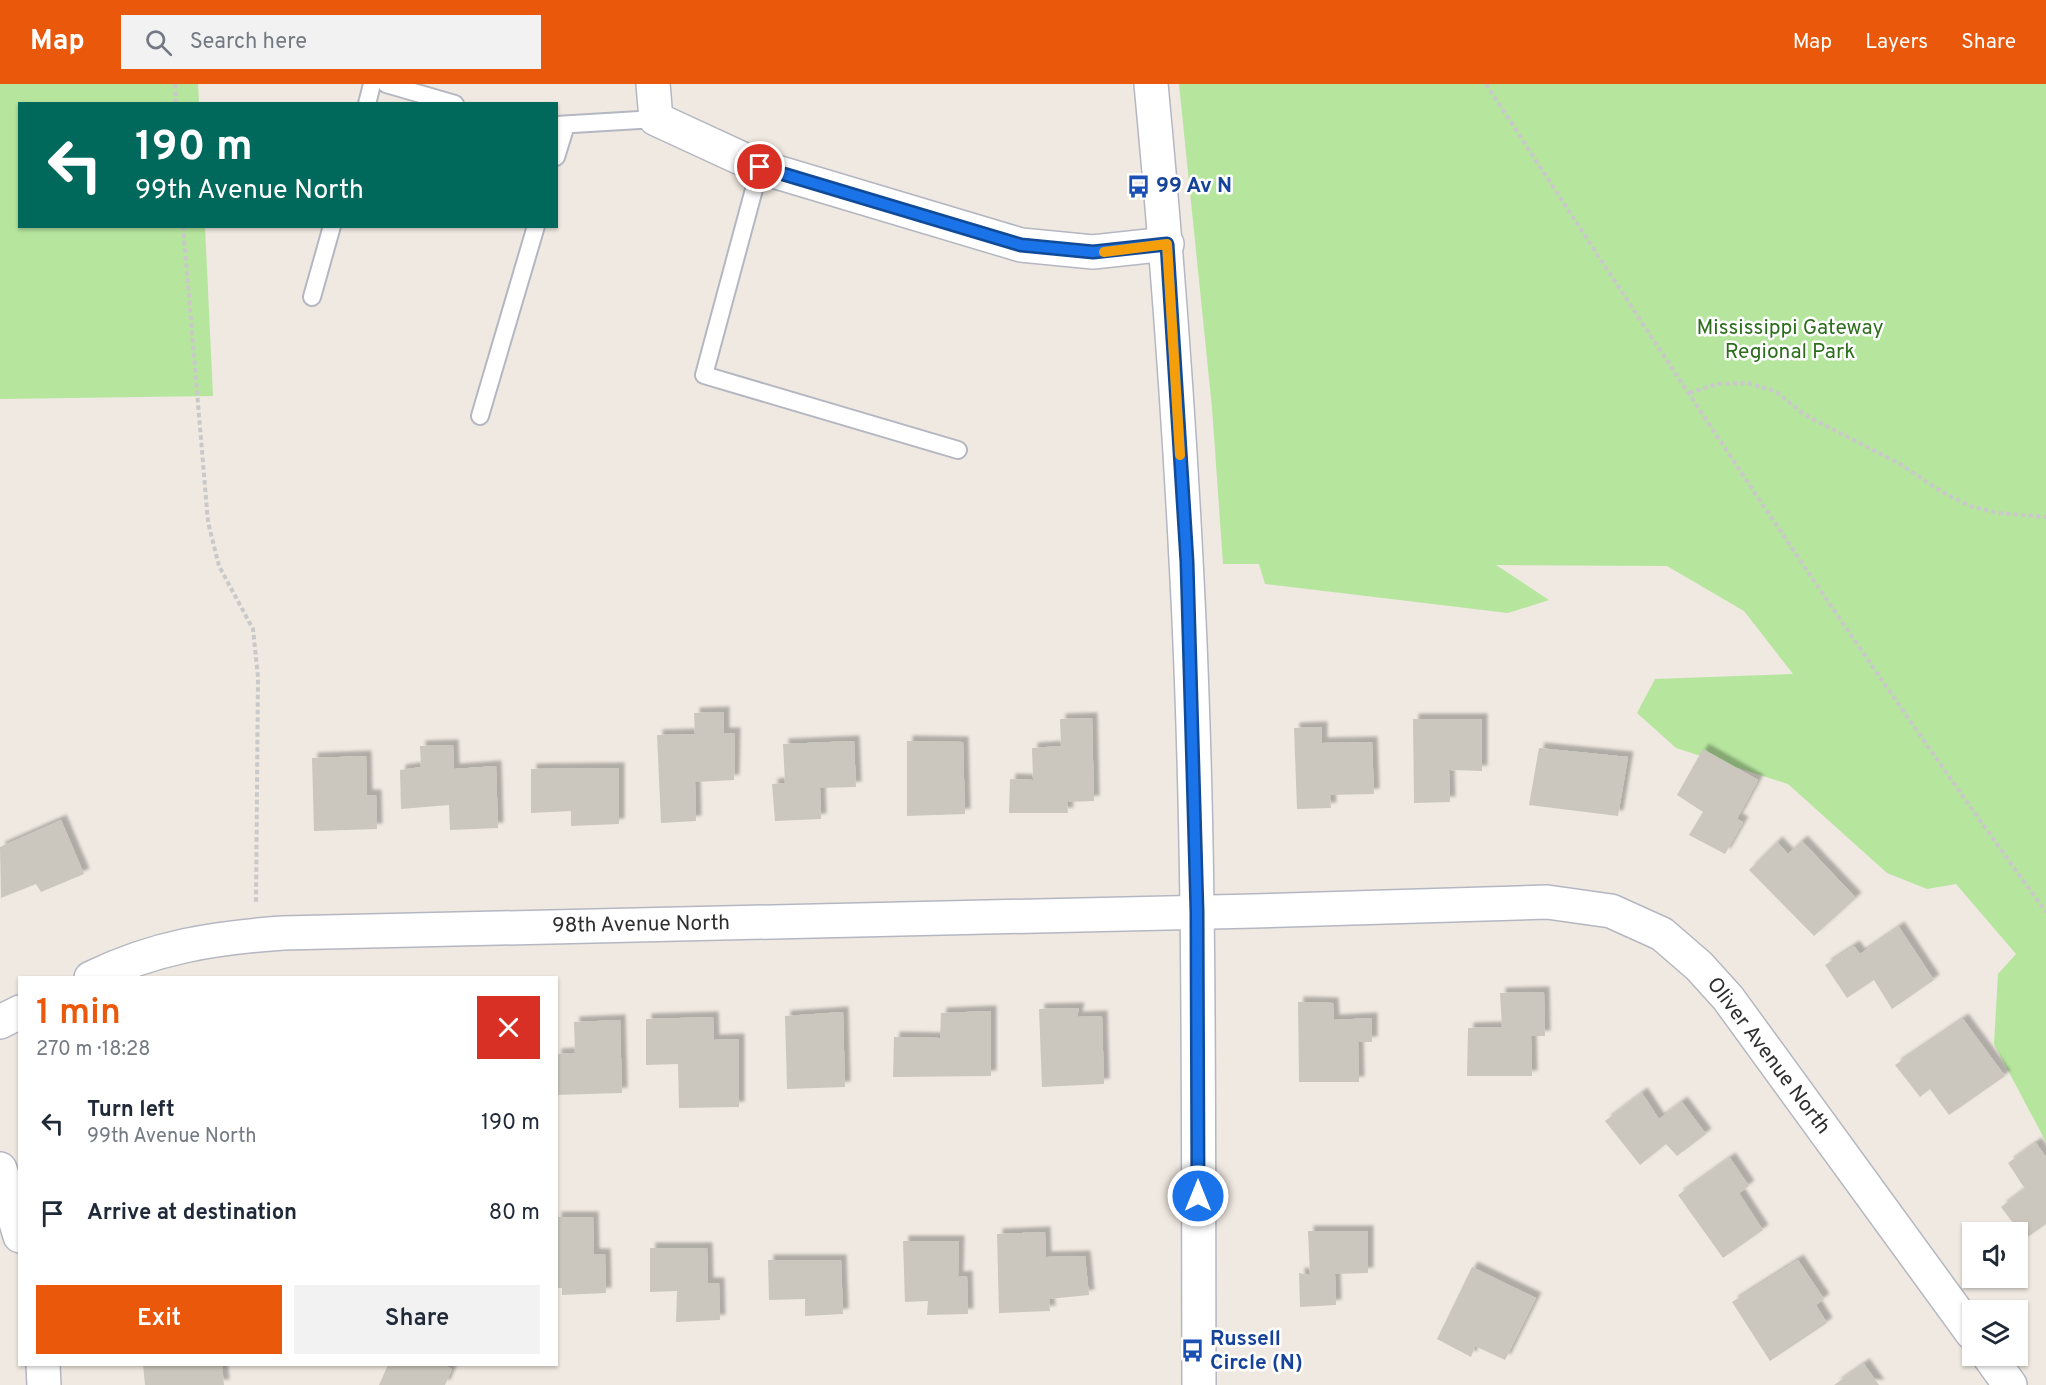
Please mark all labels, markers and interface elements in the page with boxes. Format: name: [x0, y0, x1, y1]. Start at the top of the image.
search box: [121, 15, 541, 69]
text: Map: [30, 24, 85, 60]
icon: search: [142, 26, 175, 59]
text: Search here: [190, 29, 307, 56]
text: Map: [1793, 29, 1832, 56]
text: Layers: [1865, 29, 1928, 56]
text: Share: [1961, 29, 2016, 56]
text: 190 m: [135, 122, 253, 175]
icon: left: [36, 126, 114, 204]
pin: [734, 141, 785, 192]
icon: arrive: [743, 150, 776, 183]
bus stop icon: 99 Av N: [1125, 173, 1151, 199]
place label: 99 Av N: [1156, 173, 1232, 200]
text: 99th Avenue North: [135, 174, 364, 208]
park label: Mississippi Gateway Regional Park: [1696, 315, 1884, 366]
street label: 98th Avenue North: [552, 910, 730, 940]
street label: Oliver Avenue North: [1700, 972, 1836, 1140]
text: 1 min: [36, 991, 121, 1037]
button: close: [477, 996, 540, 1059]
text: 270 m · 18:28: [36, 1037, 150, 1063]
text: Turn left: [87, 1097, 175, 1124]
icon: left: [36, 1107, 69, 1140]
text: 190 m: [481, 1110, 540, 1137]
text: 99th Avenue North: [87, 1124, 257, 1150]
position arrow: [1166, 1164, 1230, 1228]
icon: arrive: [36, 1197, 69, 1230]
text: Arrive at destination: [87, 1200, 297, 1227]
text: 80 m: [489, 1200, 540, 1227]
map controls: [1962, 1222, 2028, 1366]
button: sound: [1962, 1222, 2028, 1288]
button: Exit: [36, 1285, 282, 1354]
button: Share: [294, 1285, 540, 1354]
button: layers: [1962, 1300, 2028, 1366]
place label: Russell Circle (N): [1210, 1326, 1303, 1377]
bus stop icon: Russell Circle (N): [1179, 1338, 1205, 1364]

